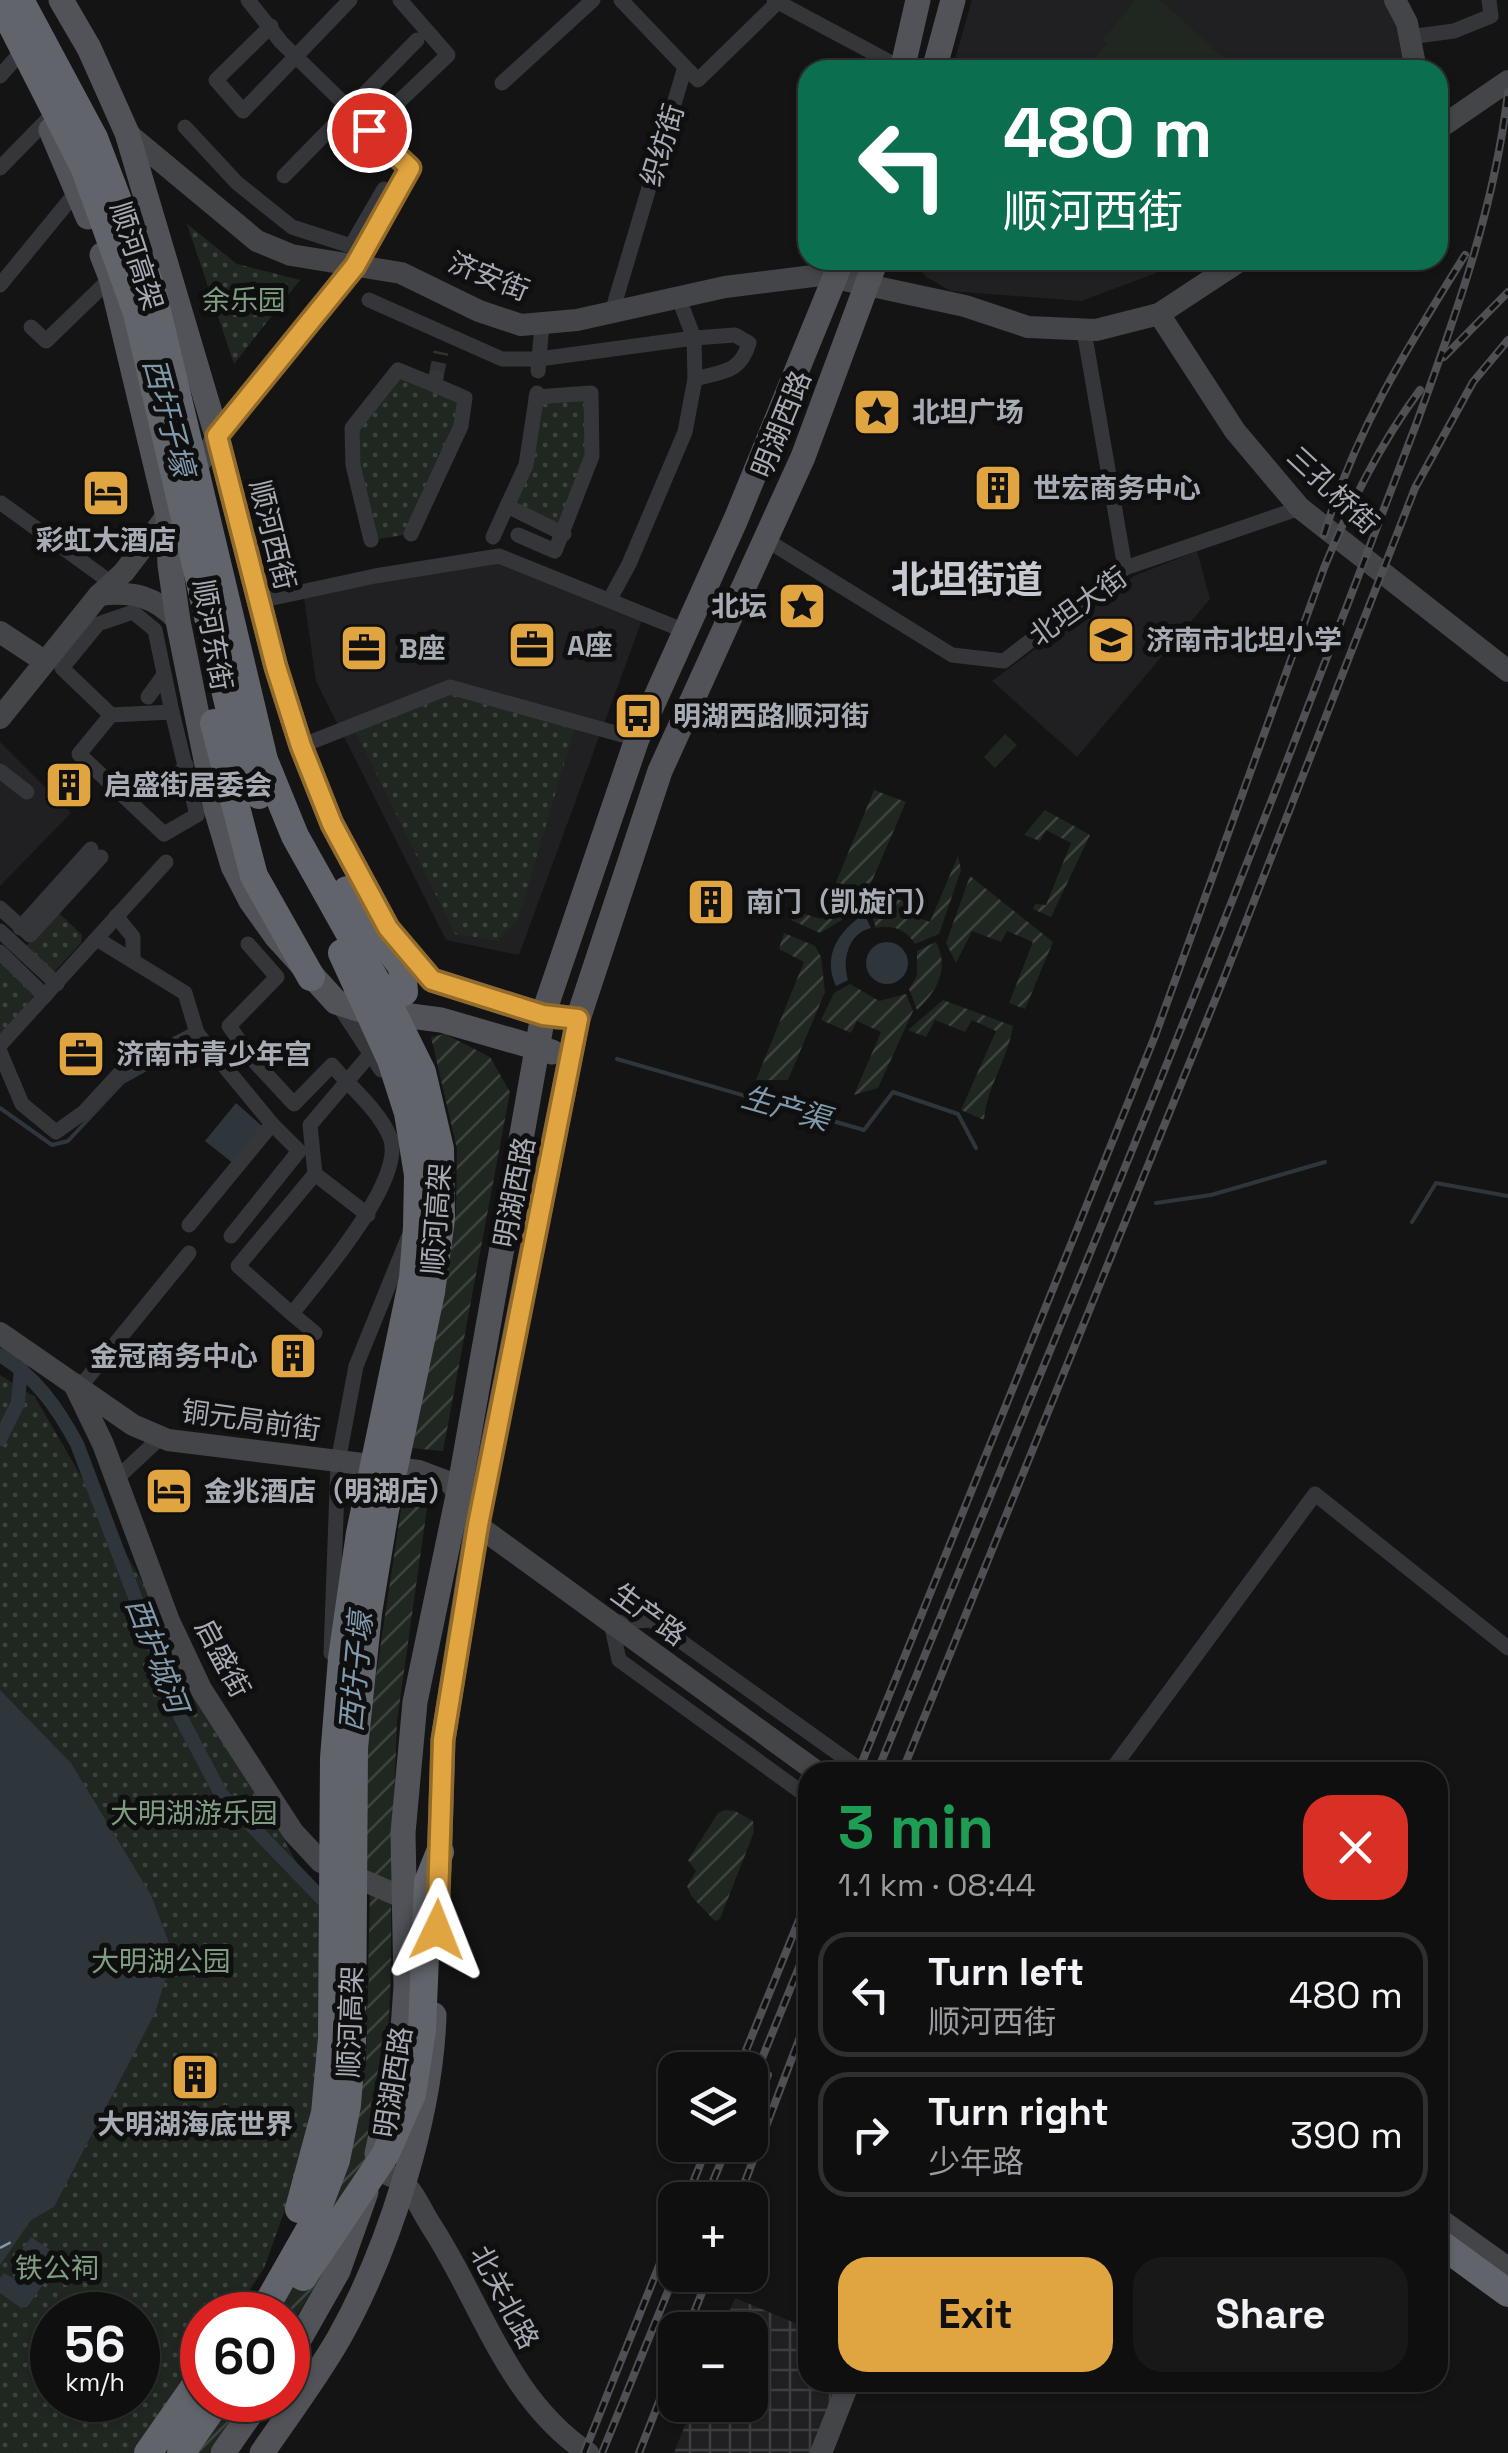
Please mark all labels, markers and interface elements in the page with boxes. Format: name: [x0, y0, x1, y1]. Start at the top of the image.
pin: [327, 88, 412, 173]
text: 480 m: [1003, 88, 1212, 177]
street label: 织纺街: [633, 100, 691, 190]
icon: left: [838, 100, 968, 230]
icon: arrive: [342, 103, 397, 158]
text: 顺河西街: [1003, 183, 1183, 240]
street label: 顺河高架: [103, 197, 171, 315]
street label: 济安街: [443, 244, 535, 308]
park label: 余乐园: [202, 282, 286, 318]
water label: 西圩子壕: [135, 354, 205, 485]
street label: 明湖西路: [743, 365, 819, 483]
place icon: 北坦广场: [851, 386, 903, 438]
place label: 北坦广场: [912, 394, 1024, 430]
street label: 三孔桥街: [1280, 439, 1386, 541]
building icon: 世宏商务中心: [972, 462, 1024, 514]
hotel icon: 彩虹大酒店: [80, 467, 132, 519]
place label: 世宏商务中心: [1033, 470, 1201, 506]
street label: 顺河西街: [242, 476, 304, 594]
place label: 彩虹大酒店: [36, 522, 176, 558]
district label: 北坦街道: [891, 556, 1043, 604]
street label: 北坦大街: [1022, 559, 1134, 653]
street label: 顺河东街: [186, 577, 240, 693]
place icon: 北坛: [776, 580, 828, 632]
place label: 北坛: [711, 588, 767, 624]
school or university icon: 济南市北坦小学: [1085, 614, 1137, 666]
office icon: A座: [506, 619, 558, 671]
office icon: B座: [338, 622, 390, 674]
place label: 济南市北坦小学: [1146, 622, 1342, 658]
place label: A座: [567, 627, 613, 663]
place label: B座: [399, 630, 446, 666]
bus stop icon: 明湖西路顺河街: [612, 690, 664, 742]
place label: 明湖西路顺河街: [673, 698, 869, 734]
building icon: 启盛街居委会: [43, 759, 95, 811]
place label: 启盛街居委会: [104, 767, 272, 803]
building icon: 南门（凯旋门）: [685, 876, 737, 928]
place label: 南门（凯旋门）: [746, 884, 942, 920]
office icon: 济南市青少年宫: [55, 1028, 107, 1080]
place label: 济南市青少年宫: [116, 1036, 312, 1072]
water label: 生产渠: [737, 1077, 838, 1140]
street label: 明湖西路: [486, 1134, 542, 1250]
street label: 顺河高架: [414, 1162, 458, 1276]
building icon: 金冠商务中心: [267, 1330, 319, 1382]
place label: 金冠商务中心: [90, 1338, 258, 1374]
street label: 铜元局前街: [179, 1392, 323, 1448]
hotel icon: 金兆酒店（明湖店）: [143, 1465, 195, 1517]
place label: 金兆酒店（明湖店）: [204, 1473, 456, 1509]
street label: 生产路: [604, 1575, 694, 1653]
water label: 西护城河: [117, 1592, 198, 1723]
water label: 西圩子壕: [331, 1606, 381, 1733]
street label: 启盛街: [187, 1612, 259, 1704]
text: 3 min: [838, 1789, 994, 1866]
park label: 大明湖游乐园: [110, 1795, 278, 1831]
button: close: [1303, 1795, 1408, 1900]
text: 1.1 km · 08:44: [838, 1865, 1035, 1905]
position arrow: [385, 1878, 489, 1982]
park label: 大明湖公园: [91, 1943, 231, 1979]
text: Turn left: [928, 1948, 1084, 1996]
street label: 顺河高架: [330, 1965, 370, 2079]
icon: left: [843, 1967, 898, 2022]
text: 480 m: [1289, 1971, 1403, 2019]
text: 顺河西街: [928, 2002, 1056, 2042]
street label: 明湖西路: [366, 2024, 420, 2140]
building icon: 大明湖海底世界: [169, 2051, 221, 2103]
map controls: [658, 2052, 768, 2422]
button: layers: [658, 2052, 768, 2162]
text: Turn right: [928, 2088, 1109, 2136]
place label: 大明湖海底世界: [97, 2106, 293, 2142]
icon: right: [843, 2107, 898, 2162]
text: 390 m: [1290, 2111, 1403, 2159]
text: 少年路: [928, 2142, 1024, 2182]
button: +: [658, 2182, 768, 2292]
street label: 北关北路: [463, 2239, 547, 2355]
park label: 铁公祠: [15, 2250, 99, 2286]
button: Exit: [838, 2257, 1113, 2372]
button: Share: [1133, 2257, 1408, 2372]
speed limit sign: 60: [180, 2292, 310, 2422]
button: −: [658, 2312, 768, 2422]
text: 56: [65, 2313, 125, 2377]
text: km/h: [65, 2366, 125, 2398]

